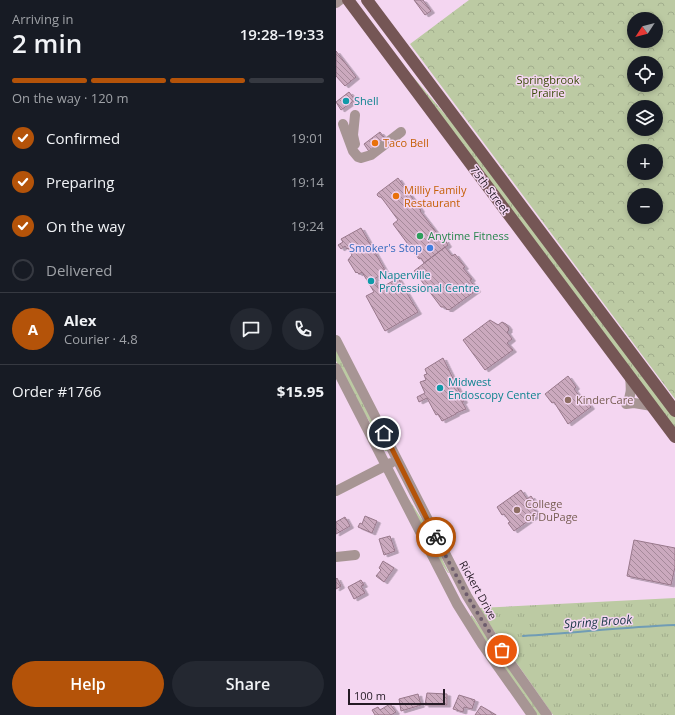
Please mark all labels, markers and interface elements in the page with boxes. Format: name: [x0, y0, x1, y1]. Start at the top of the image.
text: Arriving in: [12, 10, 74, 28]
north arrow: [627, 12, 663, 48]
map controls: [627, 12, 663, 224]
text: 19:28–19:33: [240, 24, 324, 44]
text: 2 min: [12, 25, 82, 61]
button: locate: [627, 56, 663, 92]
park label: Springbrook Prairie: [517, 72, 580, 100]
text: On the way · 120 m: [12, 89, 128, 107]
place label: Shell: [354, 93, 379, 108]
marker: Shell: [341, 96, 351, 106]
button: layers: [627, 100, 663, 136]
icon: check: [12, 127, 34, 149]
text: Confirmed: [46, 128, 120, 148]
text: 19:01: [291, 129, 324, 147]
place label: Taco Bell: [383, 135, 429, 150]
marker: Taco Bell: [370, 138, 380, 148]
button: +: [627, 144, 663, 180]
street label: 75th Street: [467, 162, 514, 217]
icon: check: [12, 171, 34, 193]
text: Preparing: [46, 172, 114, 192]
text: 19:14: [291, 173, 324, 191]
place label: Milliy Family Restaurant: [404, 182, 467, 210]
button: −: [627, 188, 663, 224]
marker: Milliy Family Restaurant: [391, 191, 401, 201]
icon: check: [12, 215, 34, 237]
text: On the way: [46, 216, 125, 236]
text: 19:24: [291, 217, 324, 235]
place label: Anytime Fitness: [428, 228, 509, 243]
marker: Anytime Fitness: [415, 231, 425, 241]
place label: Smoker's Stop: [349, 240, 422, 255]
marker: Smoker's Stop: [425, 243, 435, 253]
text: Delivered: [46, 260, 113, 280]
place label: Naperville Professional Centre: [379, 267, 479, 295]
marker: Naperville Professional Centre: [366, 276, 376, 286]
button: chat: [230, 308, 272, 350]
button: phone: [282, 308, 324, 350]
text: Alex: [64, 310, 96, 330]
text: A: [28, 319, 38, 339]
text: Courier · 4.8: [64, 330, 138, 348]
place label: Midwest Endoscopy Center: [448, 374, 541, 402]
text: Order #1766: [12, 381, 101, 401]
text: $15.95: [277, 381, 324, 401]
marker: Midwest Endoscopy Center: [435, 383, 445, 393]
place label: KinderCare: [576, 392, 633, 407]
marker: KinderCare: [563, 395, 573, 405]
pin: [367, 416, 401, 450]
icon: home: [373, 422, 395, 444]
place label: College of DuPage: [525, 496, 578, 524]
marker: College of DuPage: [512, 505, 522, 515]
courier: [416, 517, 456, 557]
icon: bike: [425, 526, 447, 548]
street label: Rickert Drive: [456, 558, 501, 622]
water label: Spring Brook: [563, 611, 634, 632]
pin: [485, 633, 519, 667]
icon: bag: [491, 639, 513, 661]
button: Help: [12, 661, 164, 707]
button: Share: [172, 661, 324, 707]
scale bar: [348, 687, 445, 706]
text: 100 m: [354, 688, 386, 703]

